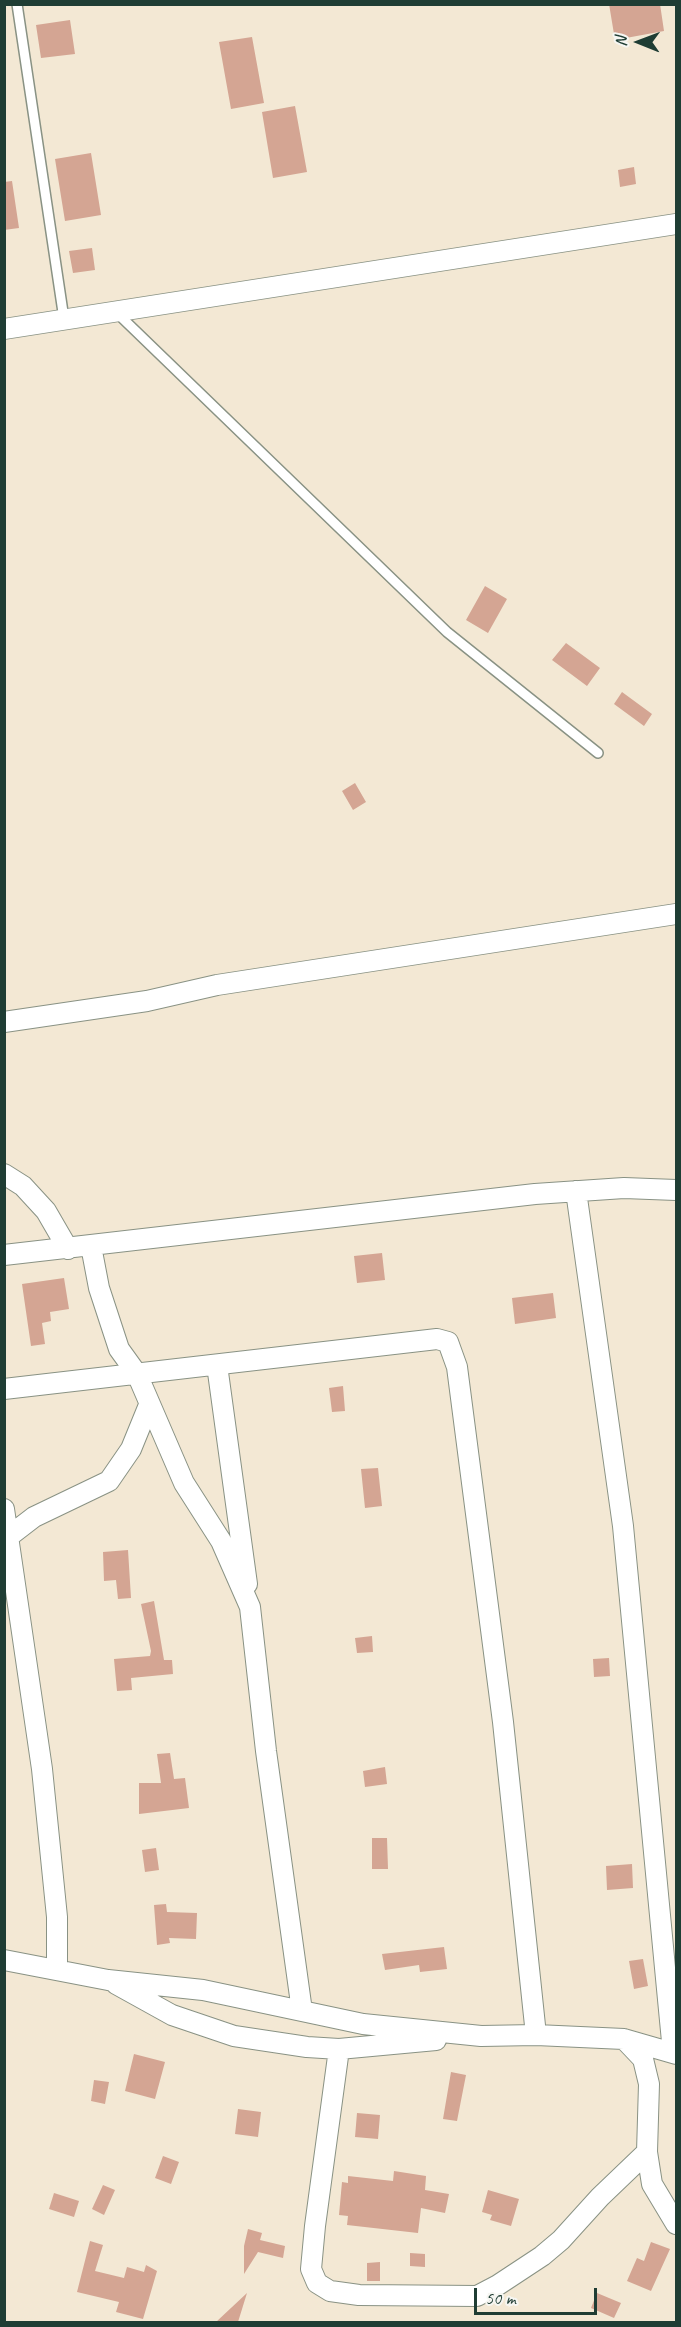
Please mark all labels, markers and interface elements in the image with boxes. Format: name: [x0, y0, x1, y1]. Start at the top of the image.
north arrow: [609, 12, 669, 72]
text: N: [611, 37, 631, 47]
scale bar: [477, 2276, 600, 2314]
text: 50 m: [485, 2287, 516, 2309]

